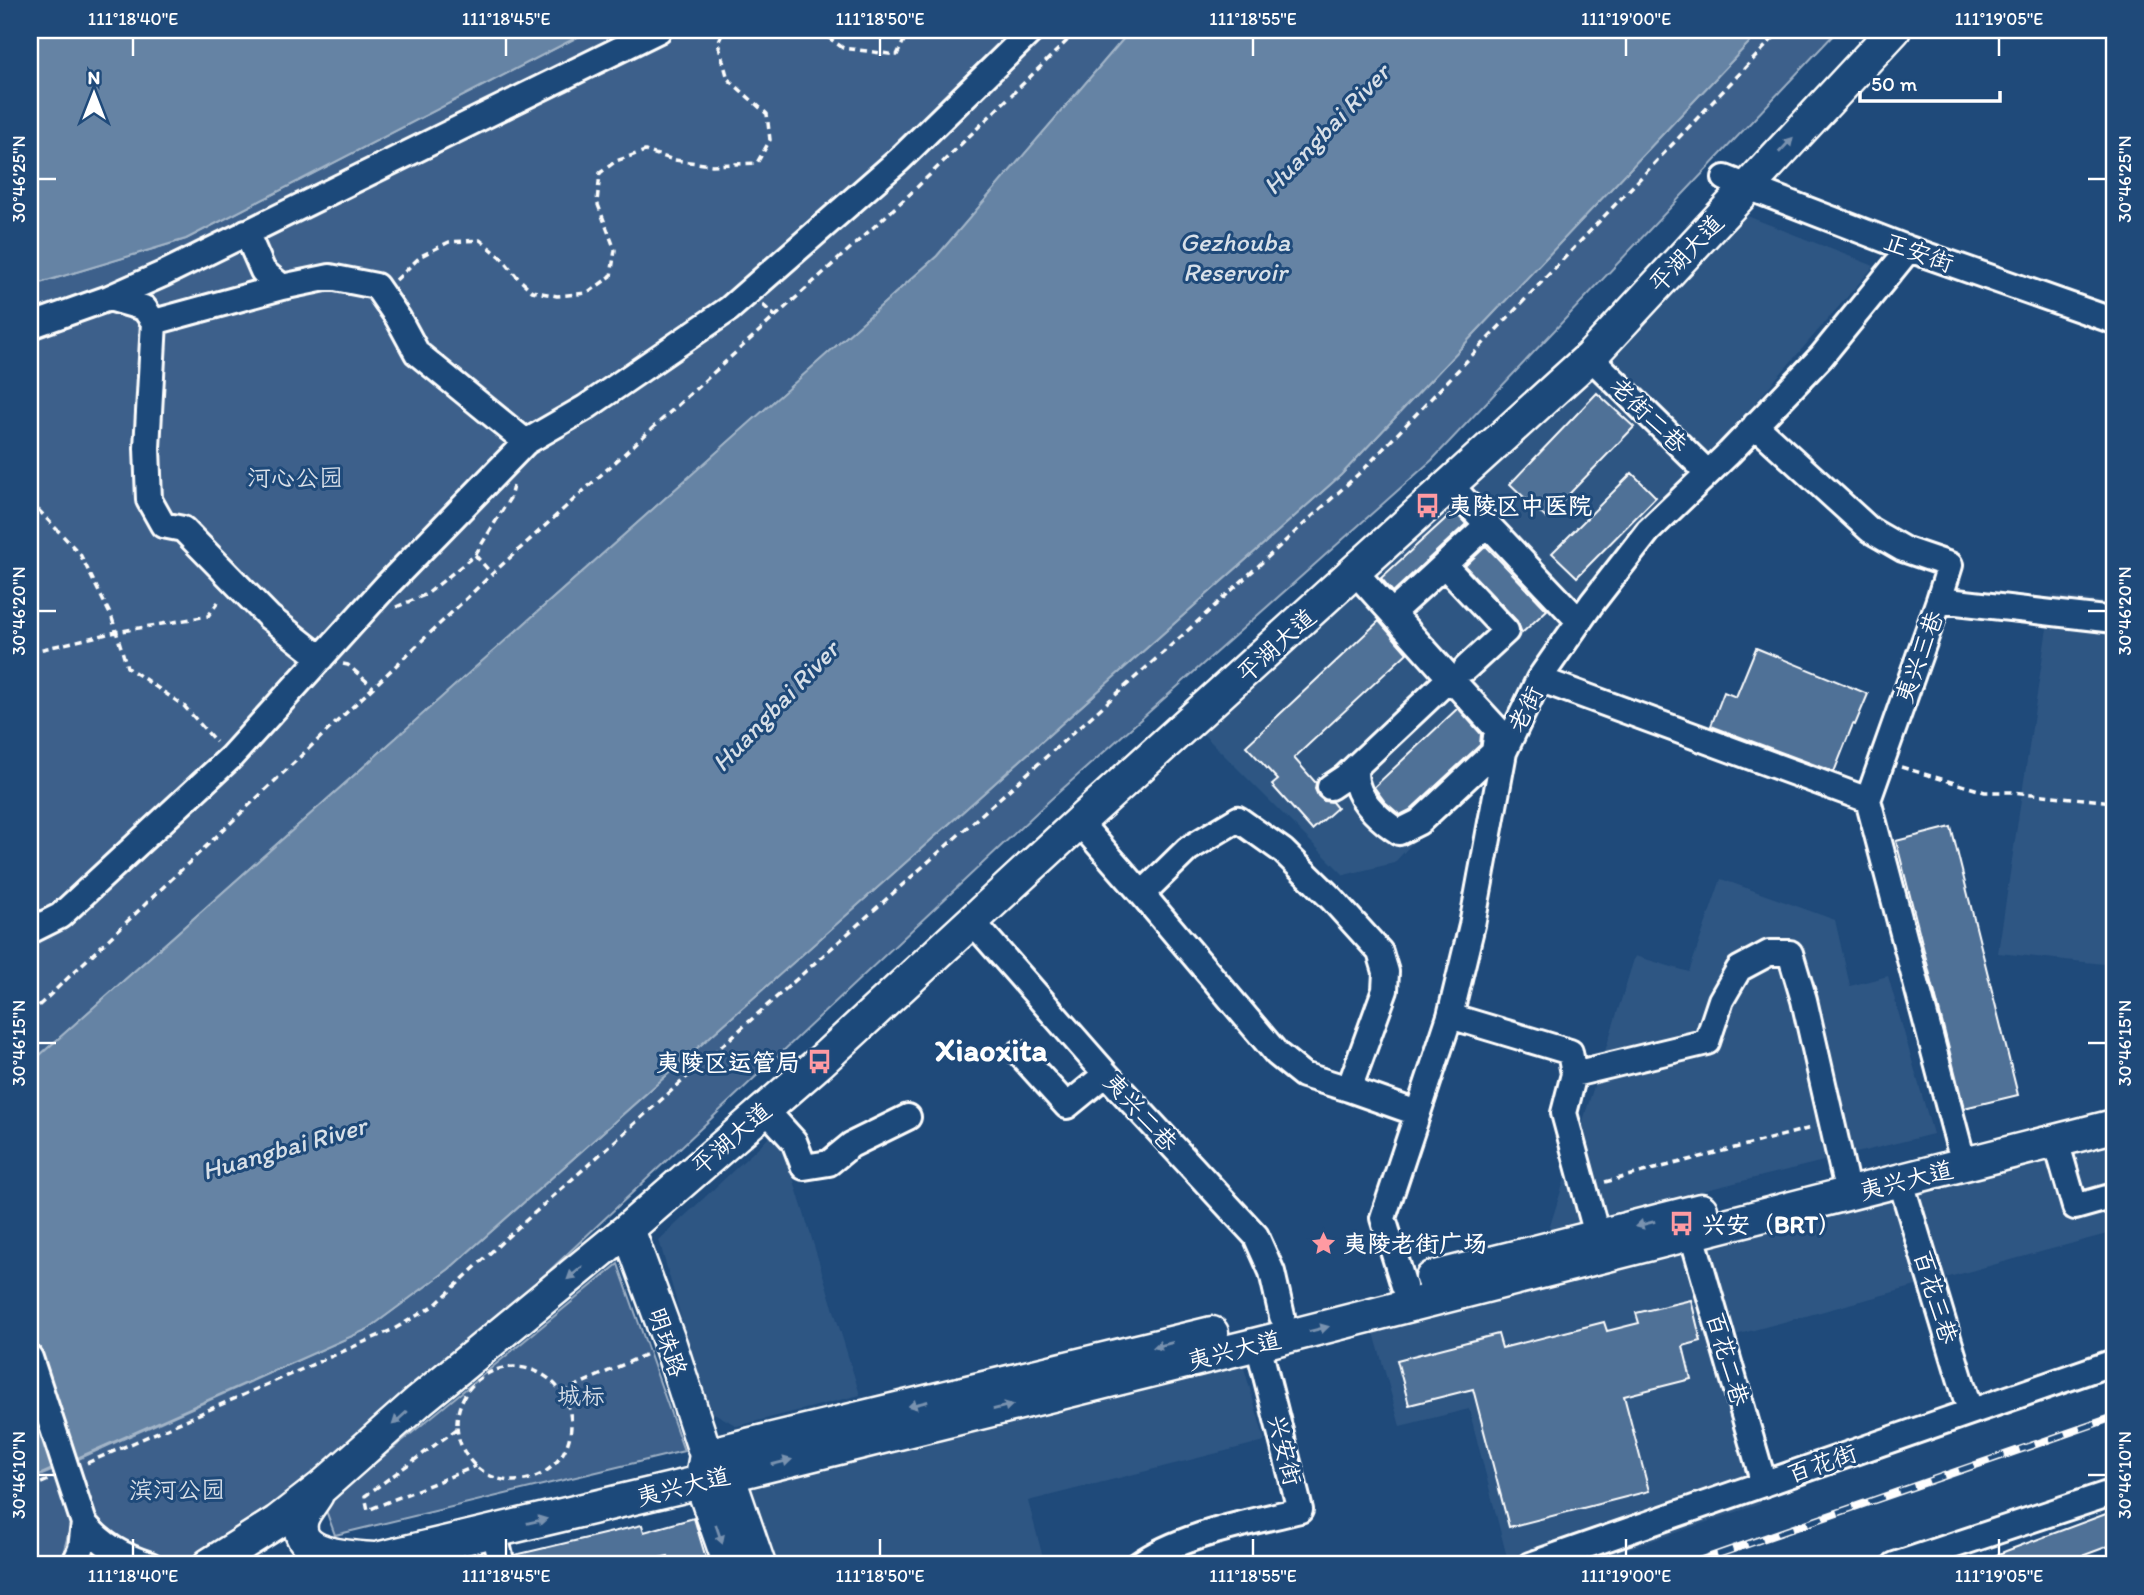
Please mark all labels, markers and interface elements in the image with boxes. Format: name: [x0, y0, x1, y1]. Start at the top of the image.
text: 111°18'40"E: [88, 8, 178, 30]
text: 111°18'45"E: [462, 8, 550, 30]
text: 111°18'50"E: [836, 8, 925, 30]
text: 111°18'55"E: [1209, 8, 1297, 30]
text: 111°19'00"E: [1581, 8, 1671, 30]
text: 111°19'05"E: [1955, 8, 2043, 30]
water label: Huangbai River: [1256, 55, 1399, 201]
north arrow: [60, 60, 130, 130]
scale bar: [1860, 60, 2000, 104]
text: N: [88, 66, 100, 89]
text: 50 m: [1871, 71, 1918, 96]
text: 30°46'25"N: [8, 135, 30, 223]
text: 30°46'25"N: [2114, 135, 2136, 223]
one-way arrow: [1778, 136, 1794, 154]
street label: 平湖大道: [1643, 208, 1729, 298]
water label: Gezhouba Reservoir: [1180, 226, 1291, 288]
street label: 正安街: [1880, 226, 1958, 278]
street label: 老街二巷: [1604, 371, 1694, 459]
park label: 河心公园: [247, 463, 343, 492]
bus stop icon: 夷陵区中医院: [1414, 491, 1442, 519]
place label: 夷陵区中医院: [1448, 491, 1592, 520]
text: 30°46'20"N: [8, 566, 30, 656]
text: 30°46'20"N: [2114, 566, 2136, 656]
street label: 平湖大道: [1231, 602, 1321, 688]
street label: 夷兴三巷: [1889, 607, 1949, 707]
water label: Huangbai River: [705, 632, 848, 778]
street label: 老街: [1501, 681, 1549, 737]
text: 30°46'15"N: [8, 1000, 30, 1086]
text: 30°46'15"N: [2114, 1000, 2136, 1086]
district label: Xiaoxita: [935, 1031, 1047, 1069]
place label: 夷陵区运管局: [656, 1048, 800, 1077]
bus stop icon: 夷陵区运管局: [806, 1048, 834, 1076]
street label: 夷兴二巷: [1098, 1067, 1184, 1157]
street label: 平湖大道: [685, 1096, 777, 1180]
water label: Huangbai River: [198, 1108, 373, 1187]
street label: 夷兴大道: [1856, 1154, 1956, 1206]
bus stop icon: 兴安（BRT）: [1668, 1210, 1696, 1238]
place label: 兴安（BRT）: [1702, 1210, 1842, 1239]
one-way arrow: [1634, 1219, 1656, 1230]
place icon: 夷陵老街广场: [1309, 1229, 1337, 1257]
place label: 夷陵老街广场: [1343, 1229, 1487, 1258]
street label: 百花三巷: [1908, 1247, 1964, 1347]
one-way arrow: [567, 1265, 584, 1280]
street label: 明珠路: [643, 1303, 693, 1381]
street label: 百花二巷: [1701, 1309, 1755, 1409]
one-way arrow: [1308, 1323, 1330, 1334]
street label: 夷兴大道: [1184, 1324, 1284, 1376]
one-way arrow: [1152, 1340, 1174, 1351]
park label: 城标: [557, 1381, 605, 1410]
one-way arrow: [907, 1399, 929, 1410]
one-way arrow: [992, 1402, 1014, 1413]
one-way arrow: [392, 1409, 409, 1425]
street label: 兴安街: [1262, 1412, 1308, 1488]
text: 30°46'10"N: [8, 1431, 30, 1519]
text: 30°46'10"N: [2114, 1431, 2136, 1519]
street label: 百花街: [1783, 1438, 1861, 1488]
one-way arrow: [771, 1456, 793, 1467]
street label: 夷兴大道: [633, 1460, 733, 1512]
park label: 滨河公园: [129, 1475, 225, 1504]
one-way arrow: [526, 1515, 548, 1526]
one-way arrow: [714, 1524, 725, 1545]
text: 111°18'40"E: [88, 1565, 178, 1587]
text: 111°18'45"E: [462, 1565, 550, 1587]
text: 111°18'50"E: [836, 1565, 925, 1587]
text: 111°18'55"E: [1209, 1565, 1297, 1587]
text: 111°19'00"E: [1581, 1565, 1671, 1587]
text: 111°19'05"E: [1955, 1565, 2043, 1587]

